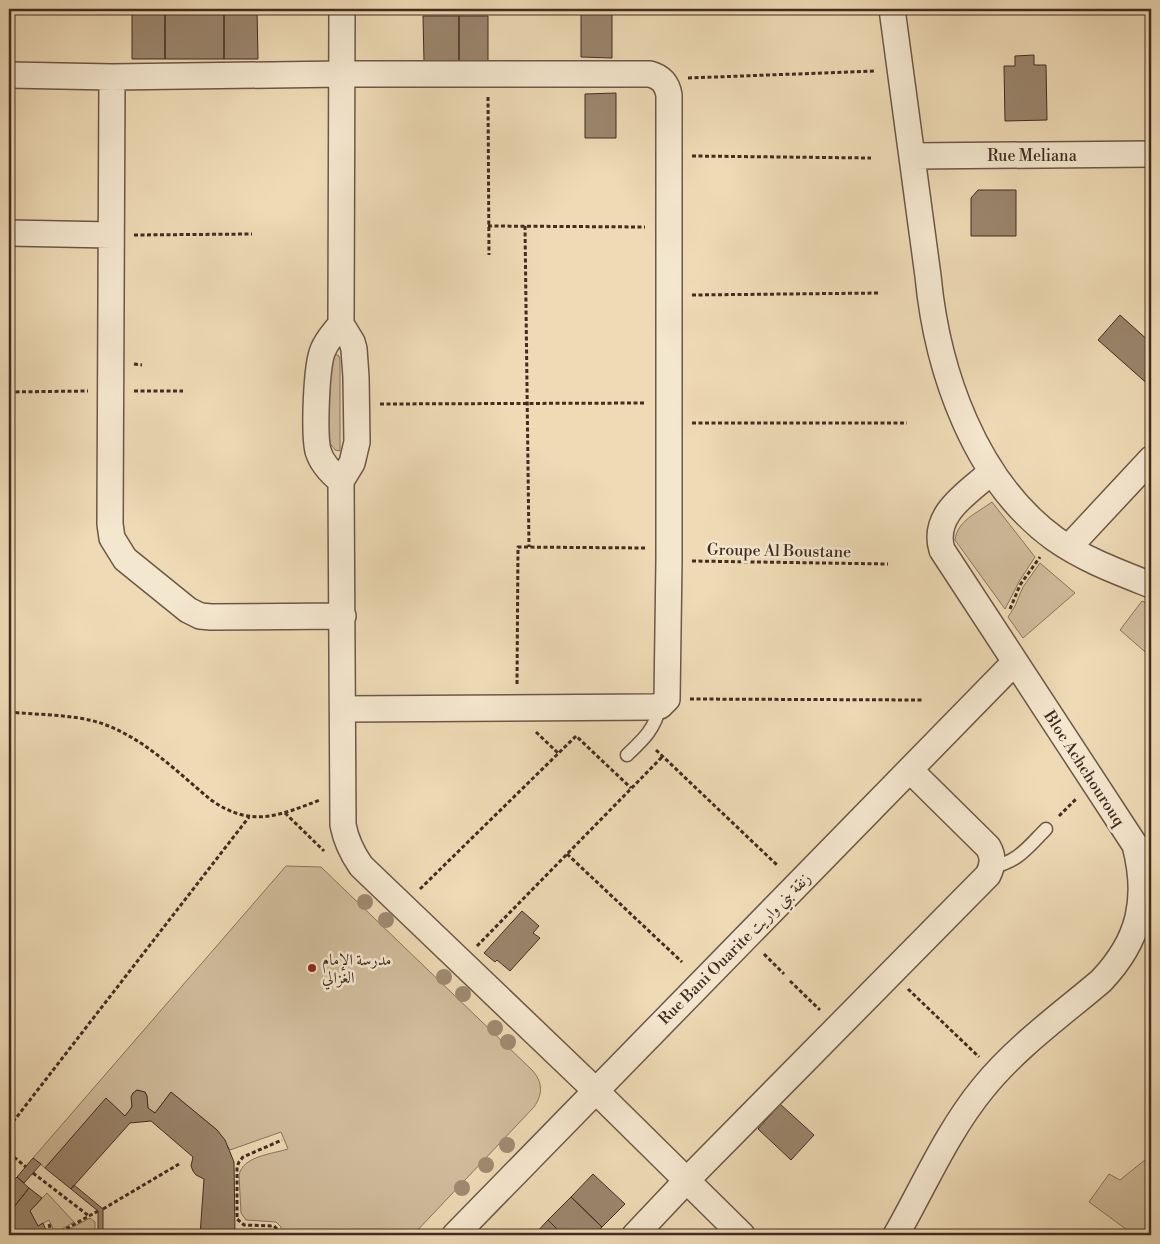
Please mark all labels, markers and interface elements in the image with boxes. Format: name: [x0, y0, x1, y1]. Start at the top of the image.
street label: Rue Meliana: [987, 146, 1078, 166]
street label: Groupe Al Boustane: [707, 540, 851, 562]
street label: Bloc Achchourouq: [1039, 706, 1129, 831]
street label: Rue Bani Ouarite زنقة بني واريت: [654, 868, 818, 1032]
place label: مدرسة الإمام الغزالي: [322, 950, 391, 990]
marker: مدرسة الإمام الغزالي: [306, 962, 318, 974]

